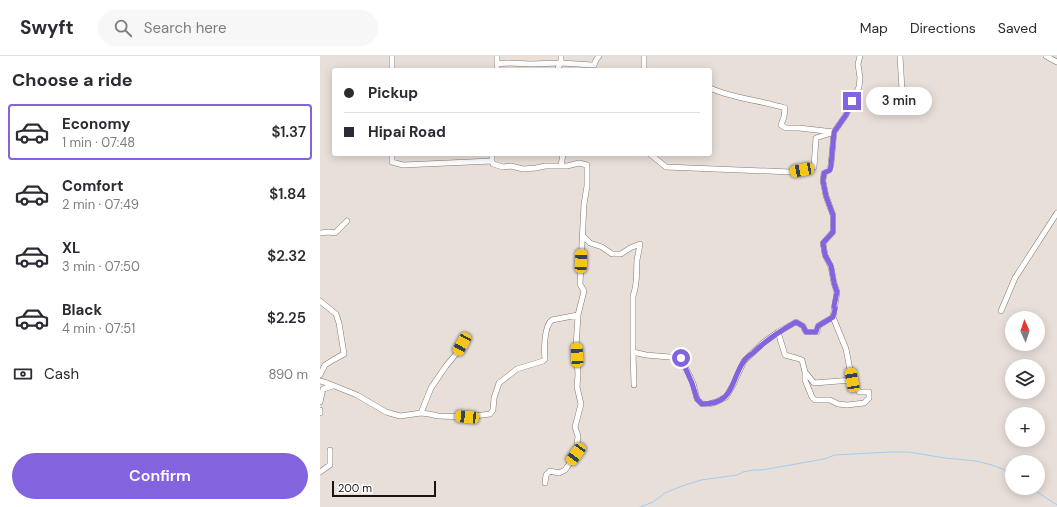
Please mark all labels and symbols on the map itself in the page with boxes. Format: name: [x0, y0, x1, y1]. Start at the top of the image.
callout: 3 min: [866, 87, 932, 115]
route end: [843, 92, 861, 110]
car: [789, 162, 815, 178]
car: [575, 249, 587, 273]
north arrow: [1005, 311, 1045, 351]
car: [451, 331, 473, 357]
car: [570, 343, 584, 367]
route start: [672, 349, 690, 367]
car: [844, 367, 860, 393]
car: [455, 410, 479, 424]
car: [564, 441, 588, 467]
scale bar: [332, 479, 436, 498]

